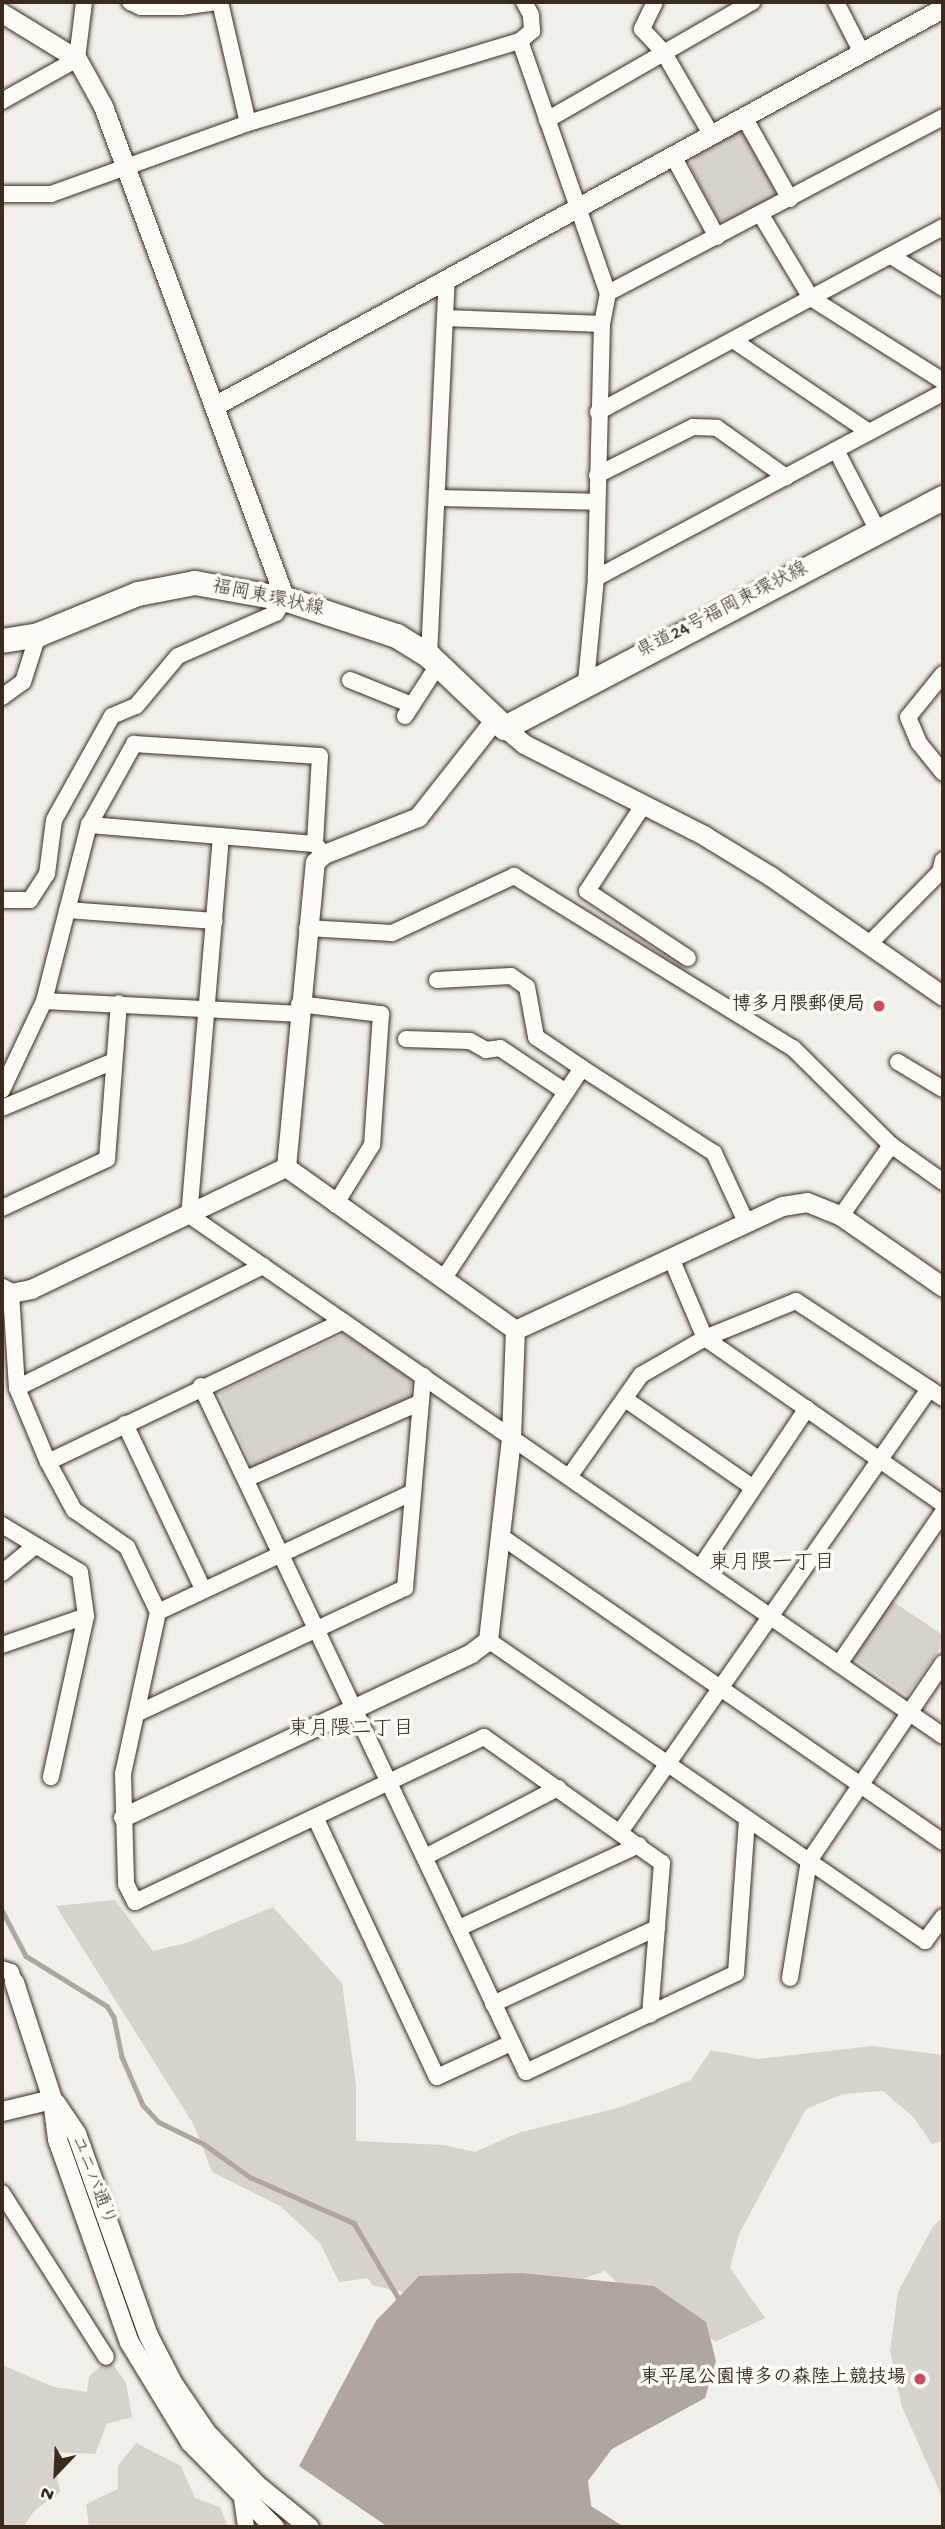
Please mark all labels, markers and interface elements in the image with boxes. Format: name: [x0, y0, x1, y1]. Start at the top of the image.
street label: 県道24号福岡東環状線: [633, 558, 813, 664]
street label: 福岡東環状線: [210, 576, 326, 622]
place label: 博多月隈郵便局: [732, 995, 865, 1017]
marker: 博多月隈郵便局: [871, 998, 887, 1014]
district label: 東月隈一丁目: [709, 1552, 835, 1578]
district label: 東月隈二丁目: [288, 1718, 414, 1744]
street label: ユニバ通り: [64, 2133, 120, 2229]
place label: 東平尾公園博多の森陸上競技場: [640, 2368, 906, 2390]
marker: 東平尾公園博多の森陸上競技場: [912, 2371, 928, 2387]
north arrow: [21, 2438, 91, 2508]
text: N: [37, 2480, 58, 2506]

